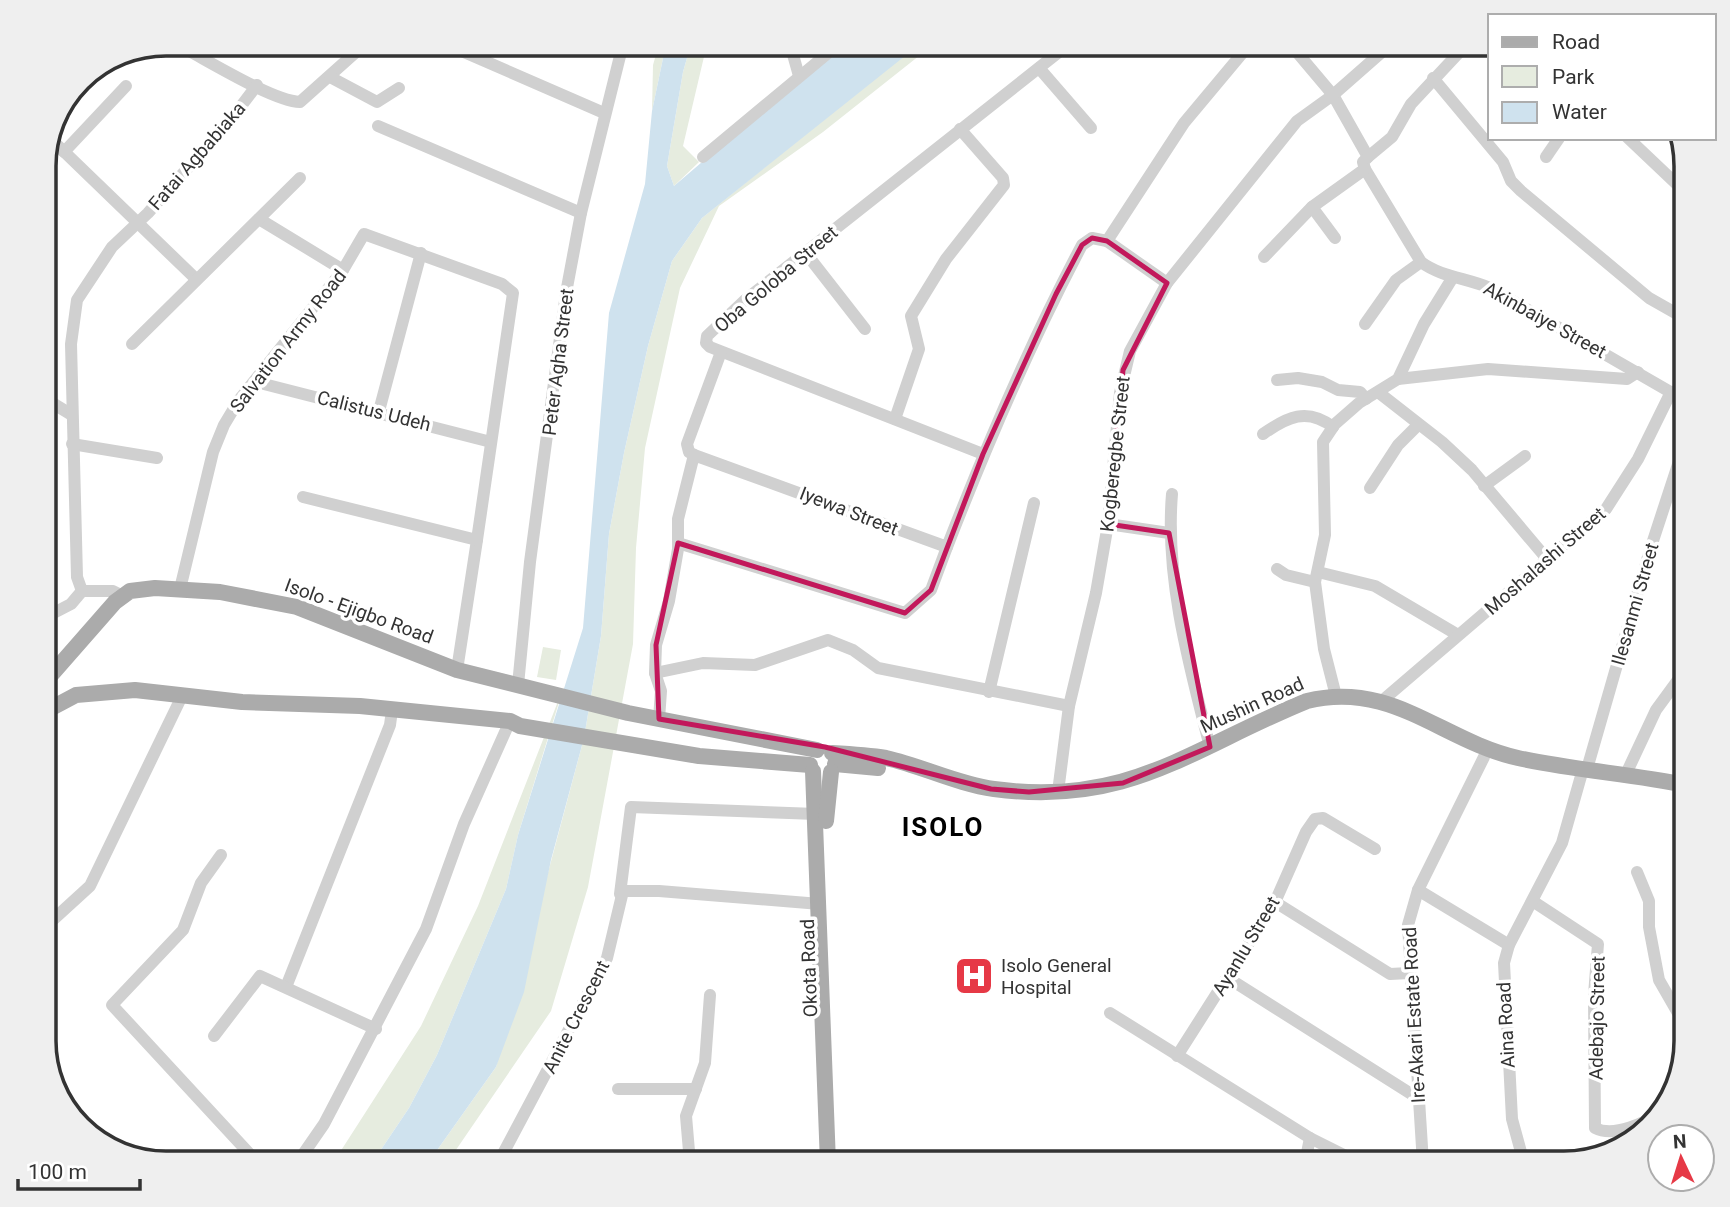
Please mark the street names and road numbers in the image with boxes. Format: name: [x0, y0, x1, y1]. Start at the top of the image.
street label: Fatai Agbabiaka: [144, 97, 250, 215]
street label: Oba Goloba Street: [710, 221, 842, 337]
street label: Salvation Army Road: [225, 265, 351, 417]
street label: Akinbaiye Street: [1480, 277, 1610, 363]
street label: Peter Agha Street: [538, 287, 578, 437]
street label: Kogberegbe Street: [1095, 375, 1135, 533]
street label: Calistus Udeh: [315, 386, 433, 436]
street label: Iyewa Street: [797, 482, 901, 540]
street label: Moshalashi Street: [1480, 502, 1610, 620]
street label: Ilesanmi Street: [1606, 540, 1664, 668]
street label: Isolo - Ejigbo Road: [282, 573, 436, 649]
street label: Mushin Road: [1197, 672, 1307, 738]
street label: Ayanlu Street: [1207, 892, 1285, 1000]
street label: Okota Road: [796, 918, 822, 1018]
street label: Ire-Akari Estate Road: [1398, 926, 1430, 1104]
street label: Adebajo Street: [1584, 956, 1610, 1080]
street label: Anite Crescent: [538, 957, 614, 1077]
street label: Aina Road: [1492, 981, 1520, 1069]

